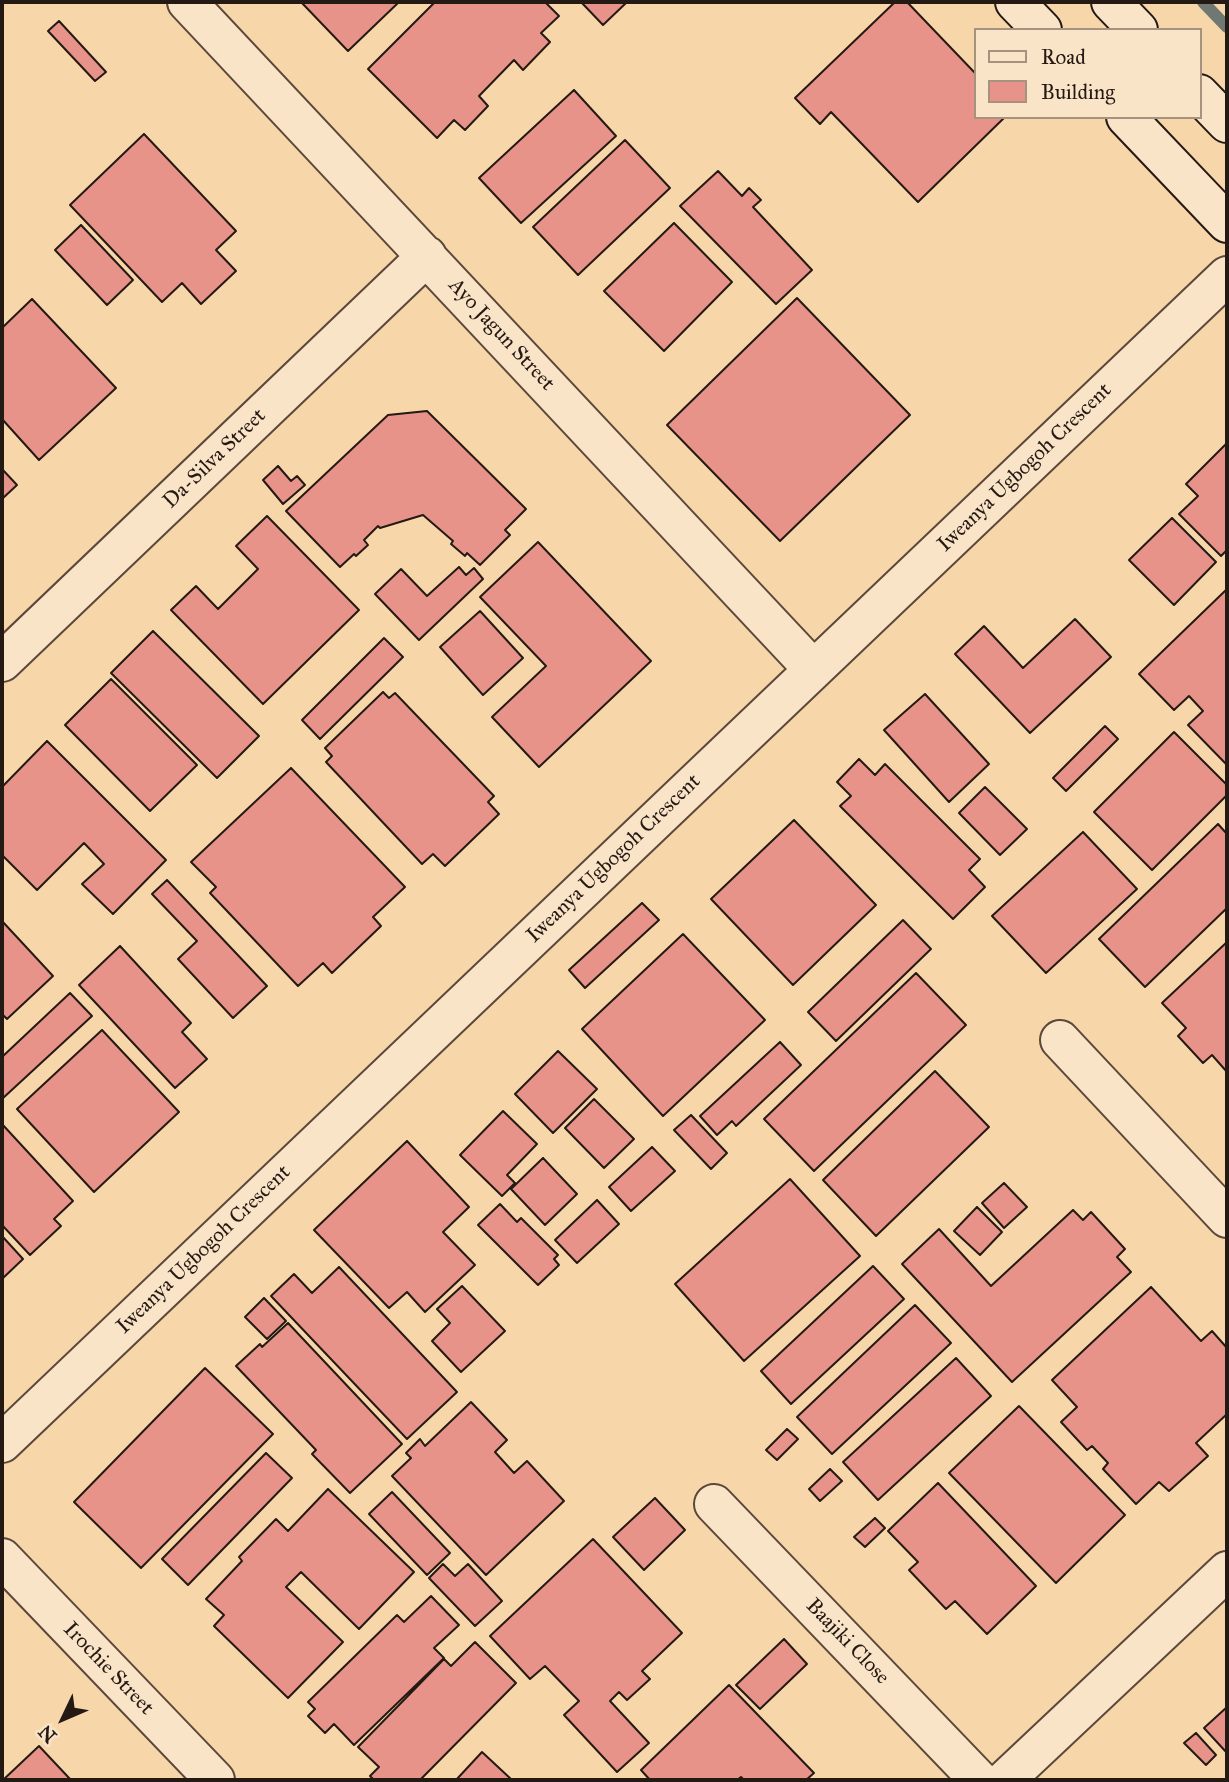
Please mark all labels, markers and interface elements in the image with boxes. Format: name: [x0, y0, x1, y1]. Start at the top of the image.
legend: [974, 28, 1201, 119]
text: Road: [1041, 44, 1086, 70]
text: Building: [1041, 79, 1115, 105]
street label: Ayo Jagun Street: [443, 274, 559, 396]
street label: Iweanya Ugbogoh Crescent: [933, 378, 1117, 558]
street label: Da-Silva Street: [158, 404, 272, 514]
street label: Iweanya Ugbogoh Crescent: [522, 769, 706, 949]
street label: Iweanya Ugbogoh Crescent: [112, 1160, 296, 1340]
street label: Baajiki Close: [800, 1594, 894, 1690]
street label: Irochie Street: [58, 1617, 158, 1721]
north arrow: [28, 1684, 98, 1754]
text: N: [34, 1720, 61, 1748]

